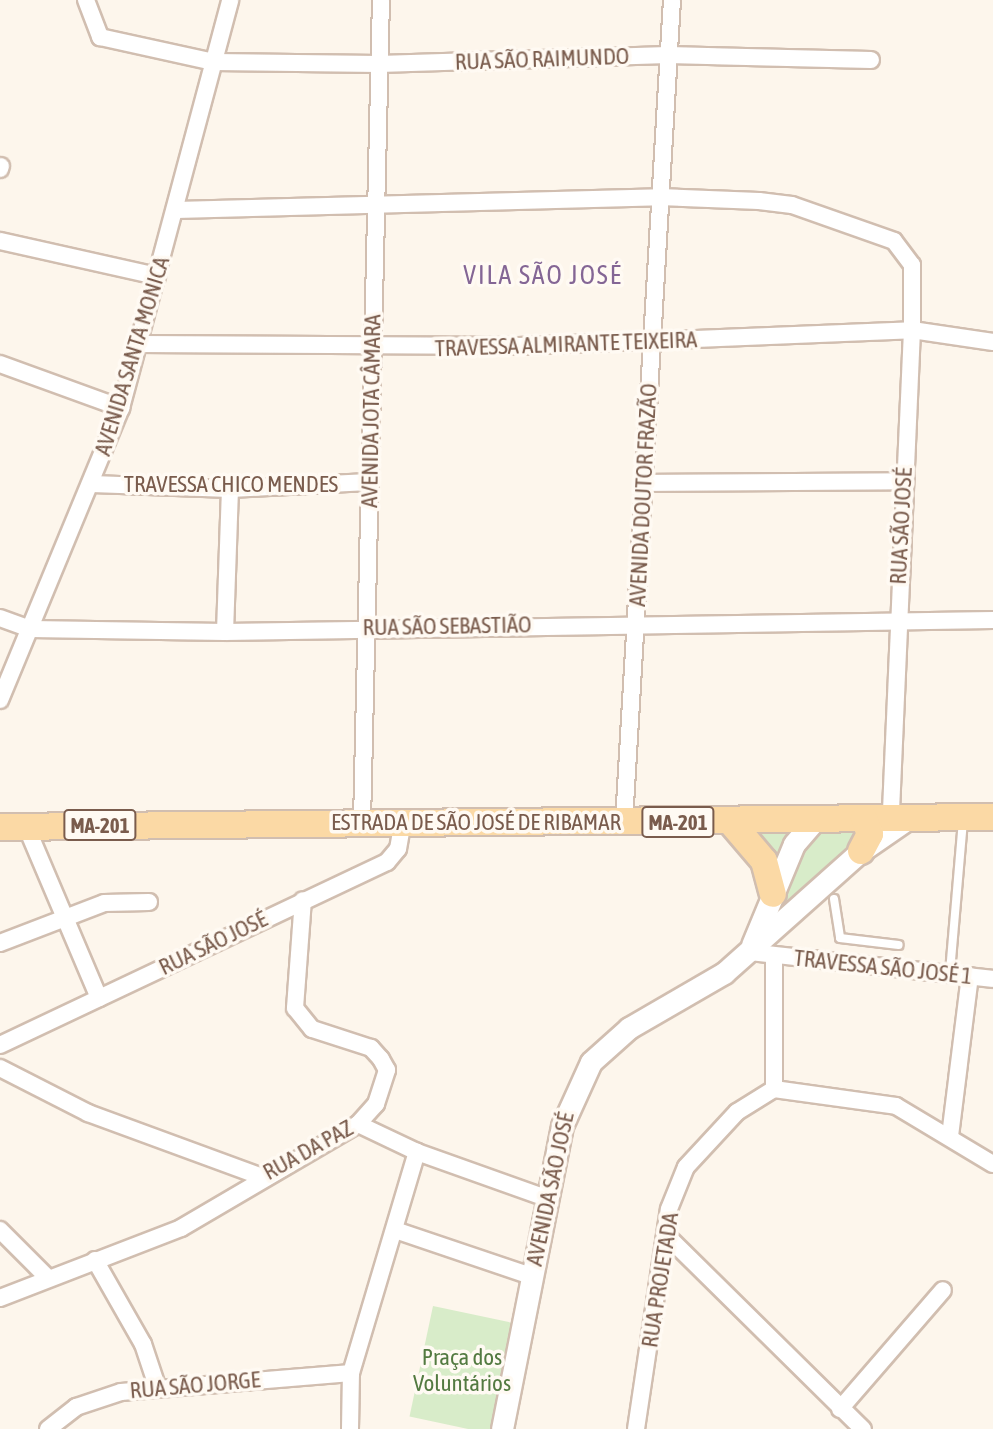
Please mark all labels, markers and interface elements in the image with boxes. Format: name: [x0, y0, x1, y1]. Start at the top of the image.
street label: RUA SÃO RAIMUNDO: [454, 42, 630, 76]
street label: AVENIDA SANTA MONICA: [89, 253, 175, 459]
district label: VILA SÃO JOSÉ: [465, 260, 621, 292]
street label: AVENIDA JOTA CÂMARA: [356, 314, 386, 508]
street label: TRAVESSA ALMIRANTE TEIXEIRA: [434, 326, 698, 362]
street label: AVENIDA DOUTOR FRAZÃO: [623, 383, 663, 607]
street label: RUA SÃO JOSÉ: [884, 467, 918, 585]
street label: TRAVESSA CHICO MENDES: [124, 470, 338, 498]
street label: RUA SÃO SEBASTIÃO: [362, 611, 532, 641]
road number: MA-201: [641, 804, 715, 840]
road number: MA-201: [63, 808, 137, 842]
street label: ESTRADA DE SÃO JOSÉ DE RIBAMAR: [331, 808, 621, 836]
street label: RUA SÃO JOSÉ: [154, 905, 272, 981]
street label: TRAVESSA SÃO JOSÉ 1: [793, 944, 973, 990]
street label: AVENIDA SÃO JOSÉ: [520, 1110, 580, 1268]
street label: RUA DA PAZ: [258, 1114, 358, 1186]
street label: RUA PROJETADA: [636, 1210, 684, 1350]
park label: Praça dos Voluntários: [413, 1343, 511, 1397]
street label: RUA SÃO JORGE: [129, 1366, 261, 1404]

